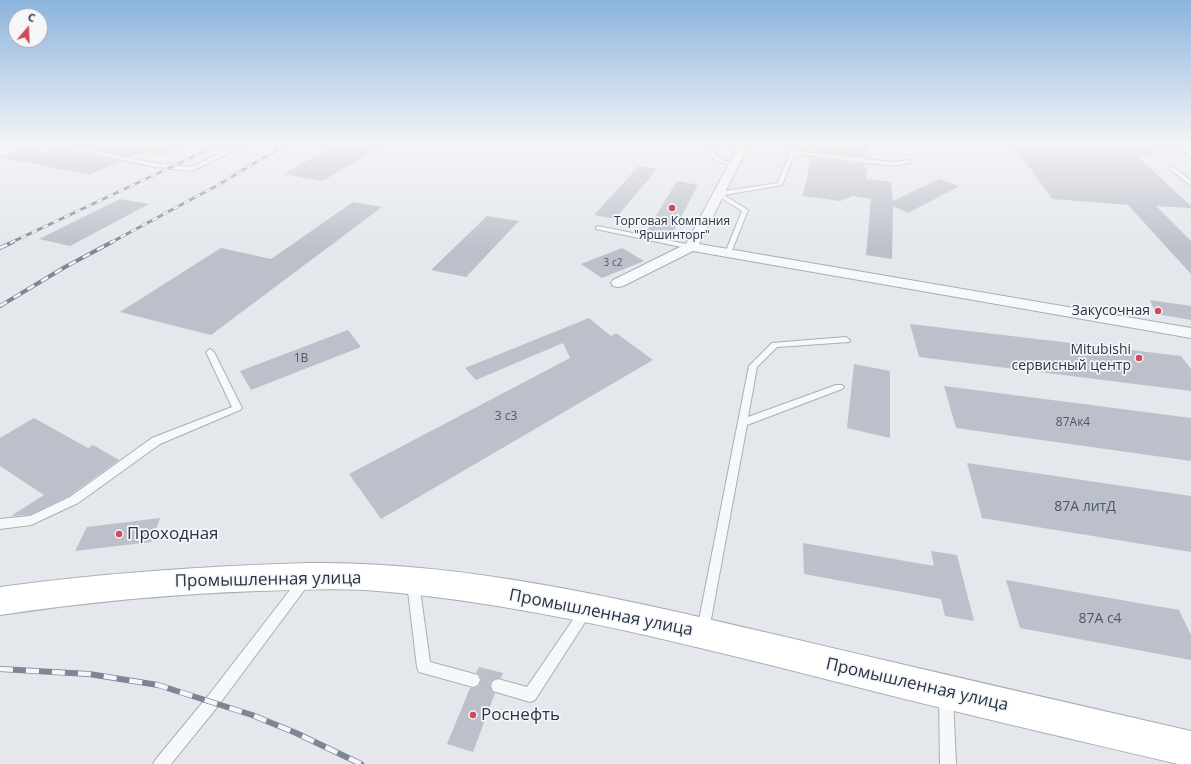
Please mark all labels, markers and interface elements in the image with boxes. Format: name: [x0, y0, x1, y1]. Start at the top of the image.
north arrow: [8, 8, 48, 48]
text: С: [26, 9, 37, 25]
marker: Торговая Компания "Яршинторг": [667, 203, 677, 213]
place label: Торговая Компания "Яршинторг": [614, 215, 730, 243]
house number: 3 с2: [604, 257, 622, 269]
place label: Закусочная: [1072, 303, 1150, 319]
marker: Закусочная: [1153, 306, 1163, 316]
place label: Mitubishi сервисный центр: [1011, 342, 1131, 374]
house number: 1В: [294, 352, 308, 366]
marker: Mitubishi сервисный центр: [1134, 353, 1144, 363]
house number: 3 с3: [495, 410, 517, 424]
house number: 87Ак4: [1056, 416, 1090, 430]
house number: 87А литД: [1054, 499, 1116, 515]
place label: Проходная: [127, 524, 219, 544]
marker: Проходная: [114, 529, 124, 539]
street label: Промышленная улица: [174, 568, 362, 592]
street label: Промышленная улица: [507, 585, 695, 641]
house number: 87А с4: [1078, 611, 1122, 627]
street label: Промышленная улица: [824, 654, 1010, 716]
place label: Роснефть: [481, 705, 560, 725]
marker: Роснефть: [468, 710, 478, 720]

